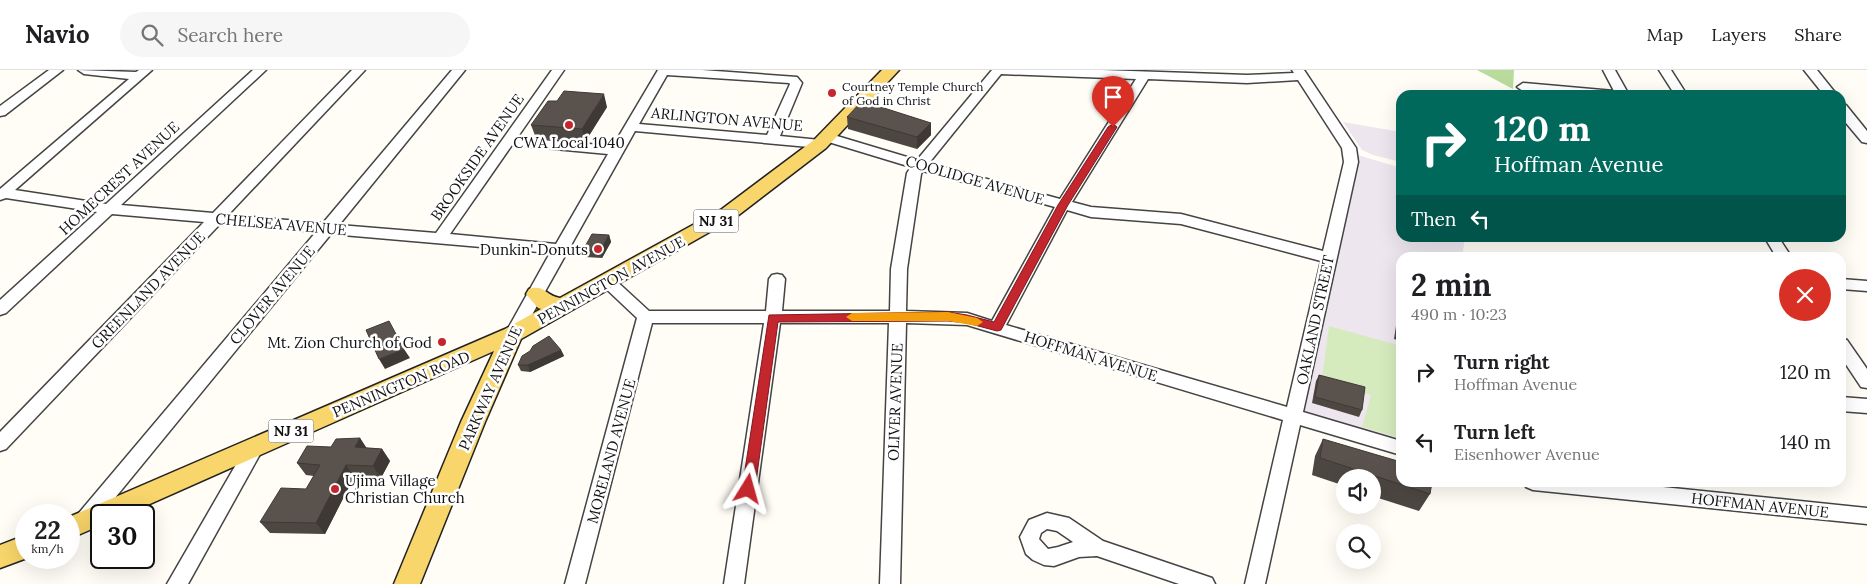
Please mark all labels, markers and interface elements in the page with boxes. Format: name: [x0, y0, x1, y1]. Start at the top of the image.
search box: [120, 12, 470, 57]
text: Navio: [25, 19, 90, 50]
icon: search: [138, 21, 166, 49]
text: Search here: [178, 23, 283, 47]
text: Map: [1647, 23, 1683, 46]
text: Layers: [1711, 23, 1766, 46]
text: Share: [1794, 23, 1842, 46]
pin: [1092, 76, 1134, 127]
place label: Courtney Temple Church of God in Christ: [842, 79, 984, 108]
icon: arrive: [1099, 83, 1127, 111]
marker: Courtney Temple Church of God in Christ: [826, 87, 838, 99]
street label: BROOKSIDE AVENUE: [426, 90, 528, 224]
street label: ARLINGTON AVENUE: [650, 103, 803, 135]
text: 120 m: [1494, 106, 1591, 151]
icon: right: [1411, 110, 1476, 175]
street label: HOMECREST AVENUE: [55, 117, 183, 239]
marker: CWA Local 1040: [563, 119, 575, 131]
place label: CWA Local 1040: [513, 133, 625, 152]
text: Hoffman Avenue: [1494, 150, 1663, 178]
street label: COOLIDGE AVENUE: [903, 151, 1047, 209]
icon: left: [1466, 205, 1494, 233]
text: Then: [1411, 207, 1456, 231]
street label: CHELSEA AVENUE: [215, 209, 347, 239]
road number: NJ 31: [694, 210, 738, 232]
street label: GREENLAND AVENUE: [87, 227, 209, 353]
street label: PENNINGTON AVENUE: [534, 232, 688, 328]
place label: Dunkin' Donuts: [480, 240, 588, 259]
street label: CLOVER AVENUE: [225, 242, 319, 348]
marker: Dunkin' Donuts: [592, 243, 604, 255]
street label: OAKLAND STREET: [1292, 253, 1338, 387]
text: 2 min: [1411, 266, 1491, 304]
button: close: [1779, 269, 1831, 321]
text: 490 m · 10:23: [1411, 304, 1507, 324]
street label: PARKWAY AVENUE: [454, 323, 526, 453]
street label: HOFFMAN AVENUE: [1022, 327, 1160, 385]
place label: Mt. Zion Church of God: [267, 333, 432, 352]
marker: Mt. Zion Church of God: [436, 336, 448, 348]
street label: OLIVER AVENUE: [883, 343, 907, 461]
street label: PENNINGTON ROAD: [329, 346, 473, 422]
text: Turn right: [1454, 350, 1550, 374]
icon: right: [1411, 358, 1439, 386]
text: 120 m: [1780, 360, 1831, 384]
text: Hoffman Avenue: [1454, 374, 1577, 394]
street label: MORELAND AVENUE: [583, 377, 639, 525]
road number: NJ 31: [268, 420, 314, 442]
text: Turn left: [1454, 420, 1535, 444]
icon: left: [1411, 428, 1439, 456]
text: 140 m: [1780, 430, 1831, 454]
text: Eisenhower Avenue: [1454, 444, 1600, 464]
position arrow: [721, 462, 773, 514]
map controls: [1336, 469, 1381, 569]
button: sound: [1336, 469, 1381, 514]
place label: Ujima Village Christian Church: [345, 471, 465, 507]
marker: Ujima Village Christian Church: [329, 483, 341, 495]
street label: HOFFMAN AVENUE: [1690, 488, 1830, 522]
speed limit sign: 30: [90, 504, 155, 569]
text: 22: [34, 514, 61, 546]
button: search: [1336, 524, 1381, 569]
text: km/h: [31, 541, 64, 556]

